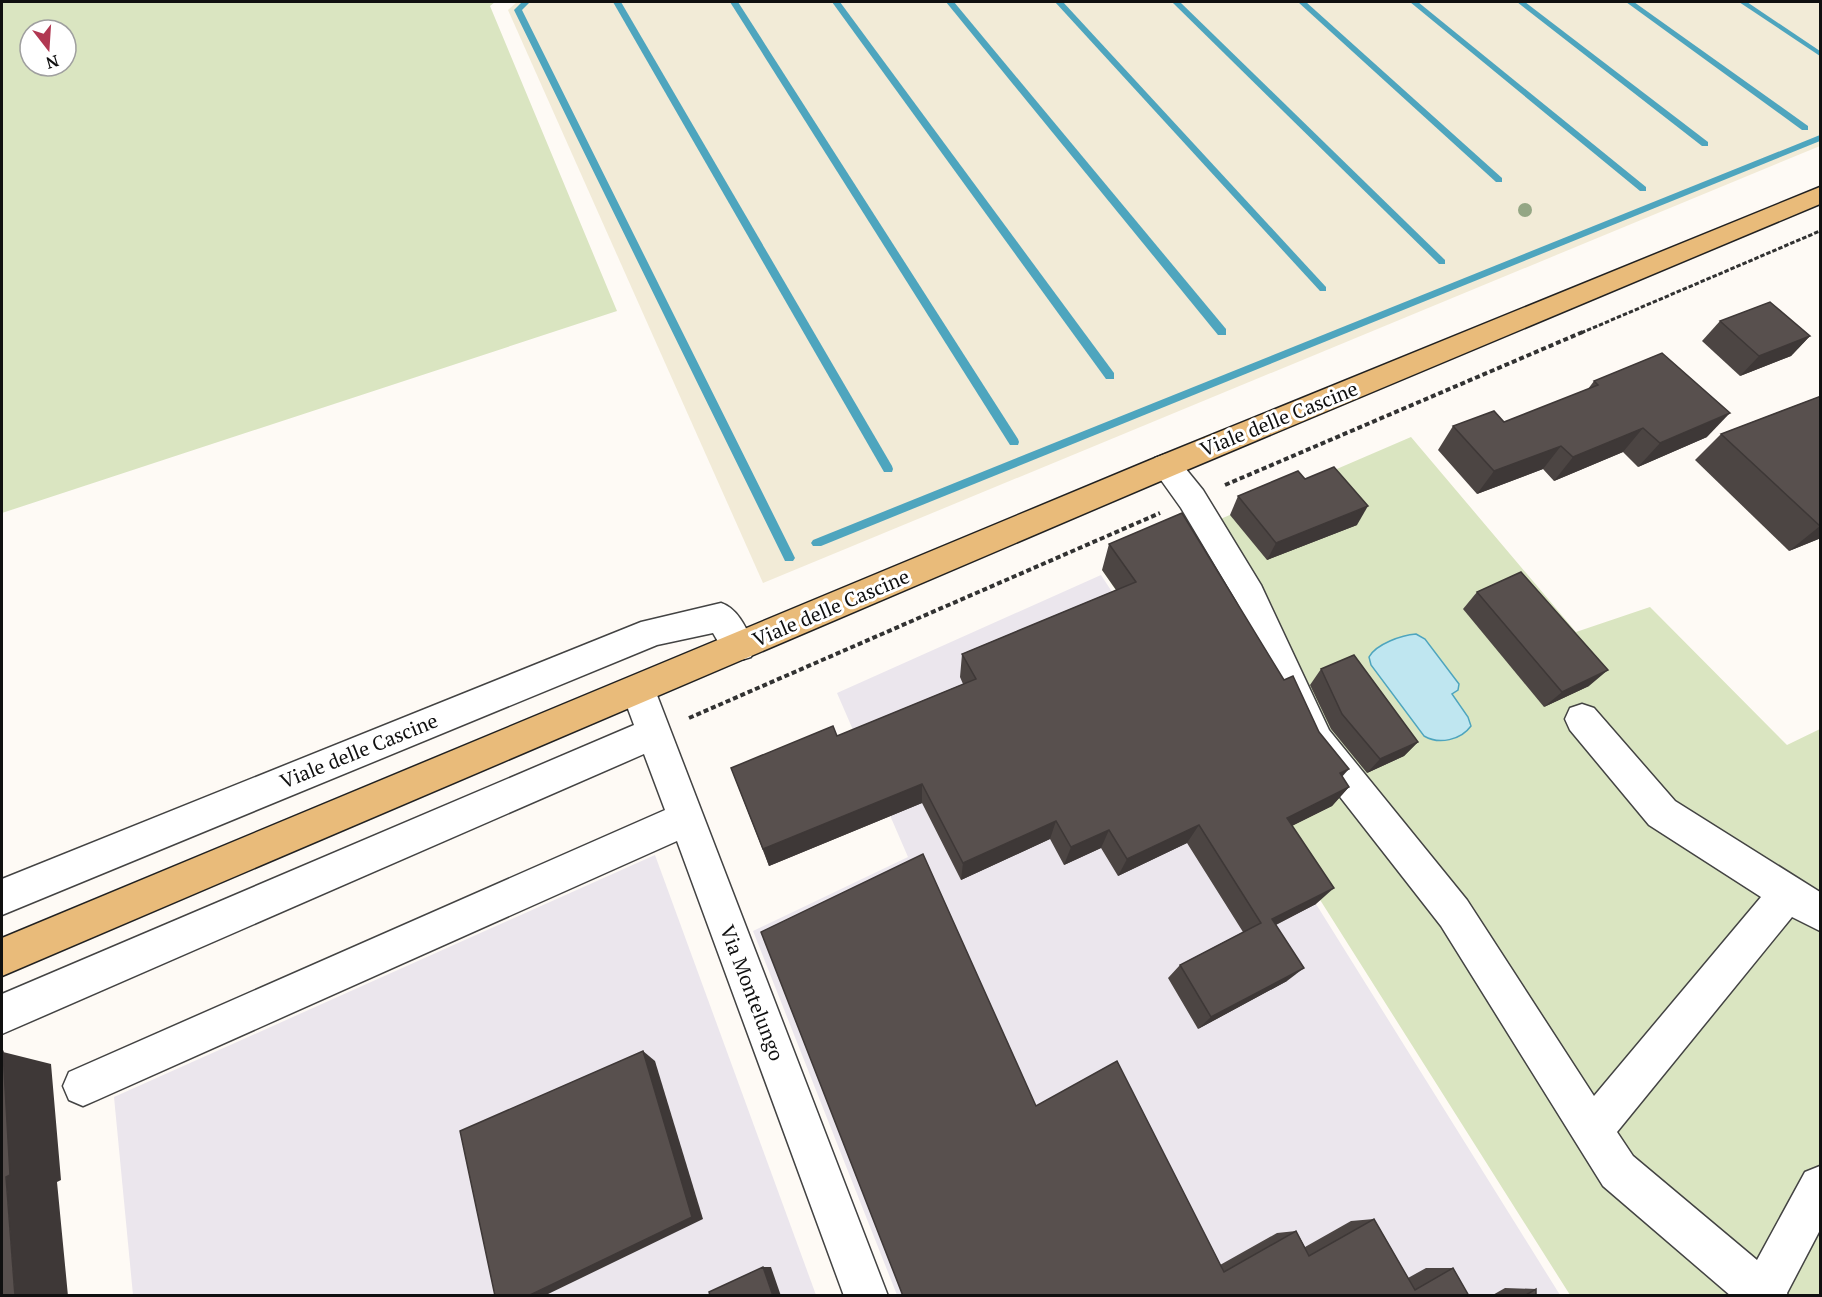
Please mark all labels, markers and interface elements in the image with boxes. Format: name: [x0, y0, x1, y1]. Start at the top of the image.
north arrow: [18, 18, 78, 78]
text: N: [43, 50, 61, 75]
street label: Viale delle Cascine: [1196, 375, 1362, 462]
street label: Viale delle Cascine: [748, 562, 913, 653]
street label: Viale delle Cascine: [276, 707, 442, 794]
street label: Via Montelungo: [714, 921, 791, 1065]

